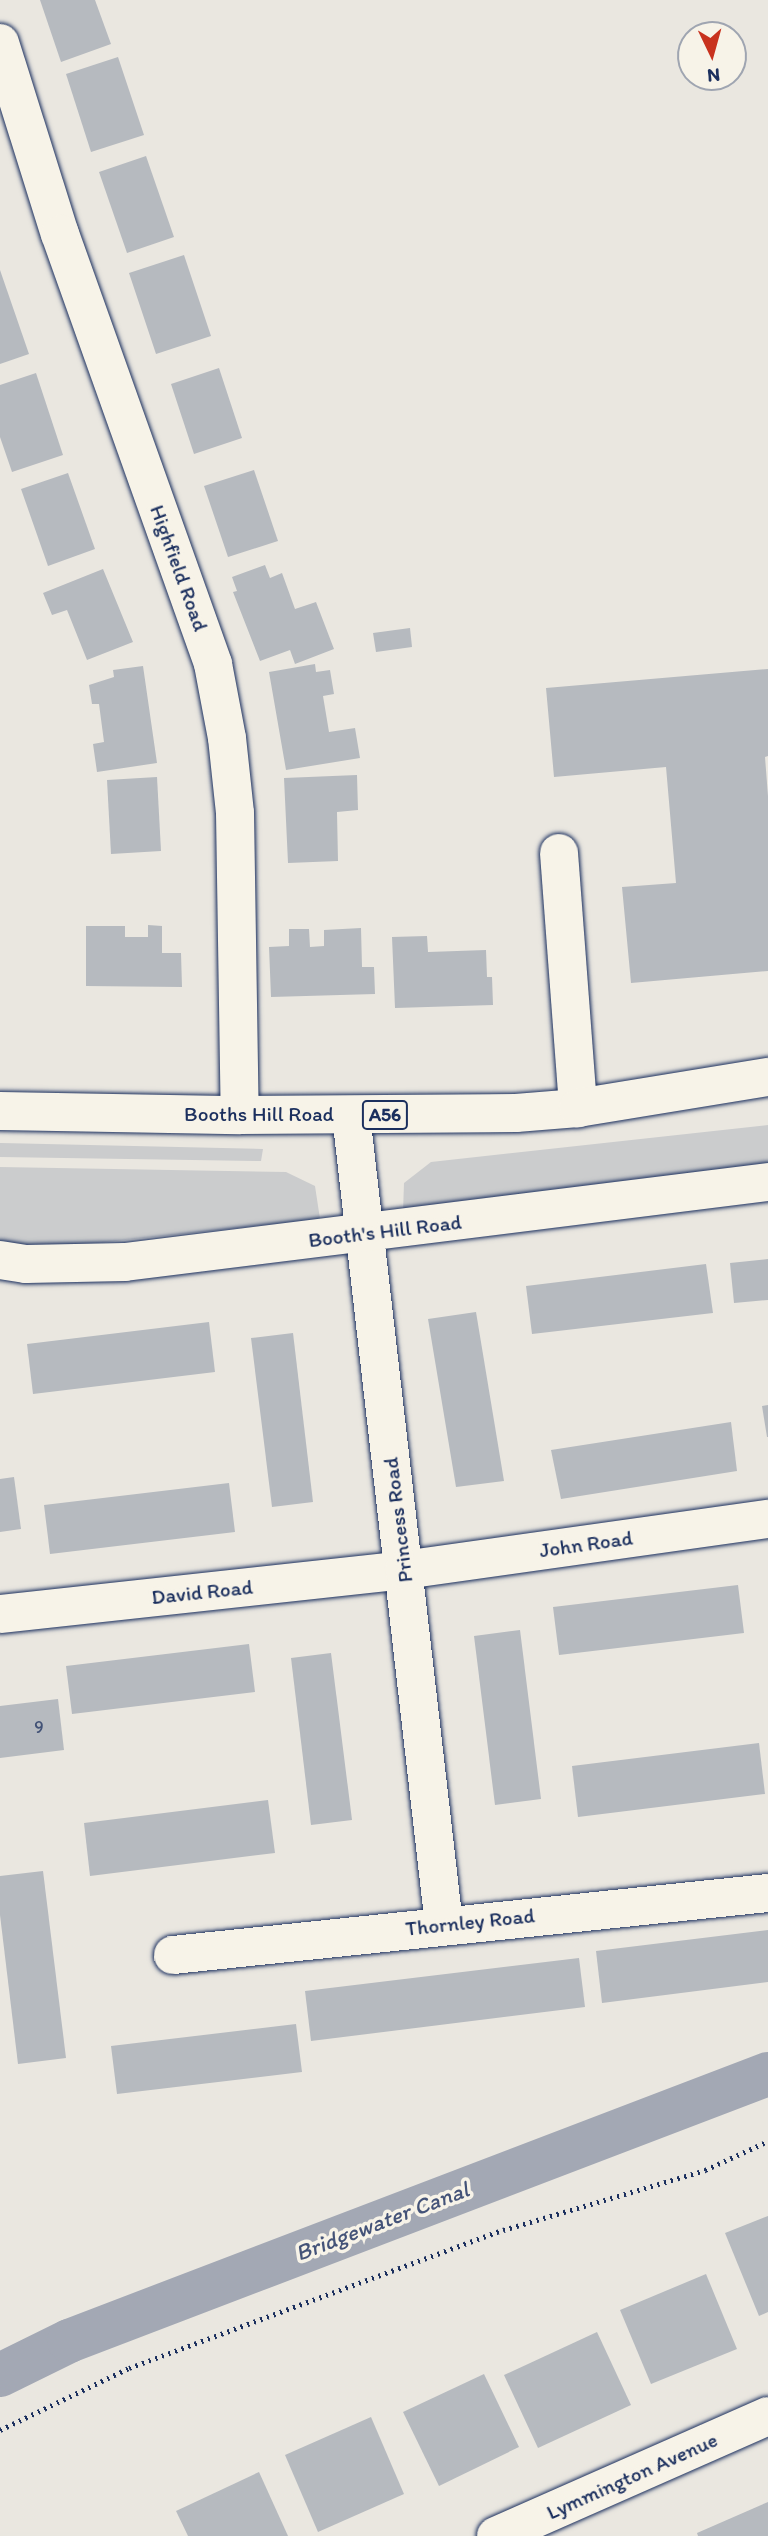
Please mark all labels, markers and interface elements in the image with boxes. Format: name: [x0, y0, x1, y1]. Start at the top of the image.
north arrow: [677, 21, 747, 91]
text: N: [706, 63, 721, 87]
street label: Highfield Road: [145, 502, 213, 634]
road number: A56: [360, 1100, 410, 1130]
street label: Booths Hill Road: [184, 1101, 334, 1127]
street label: Booth's Hill Road: [307, 1209, 463, 1253]
street label: Princess Road: [378, 1456, 418, 1584]
street label: John Road: [538, 1525, 634, 1563]
street label: David Road: [150, 1574, 254, 1610]
house number: 9: [34, 1716, 44, 1738]
street label: Thornley Road: [404, 1903, 536, 1941]
water label: Bridgewater Canal: [291, 2175, 473, 2267]
street label: Lymmington Avenue: [543, 2427, 721, 2525]

